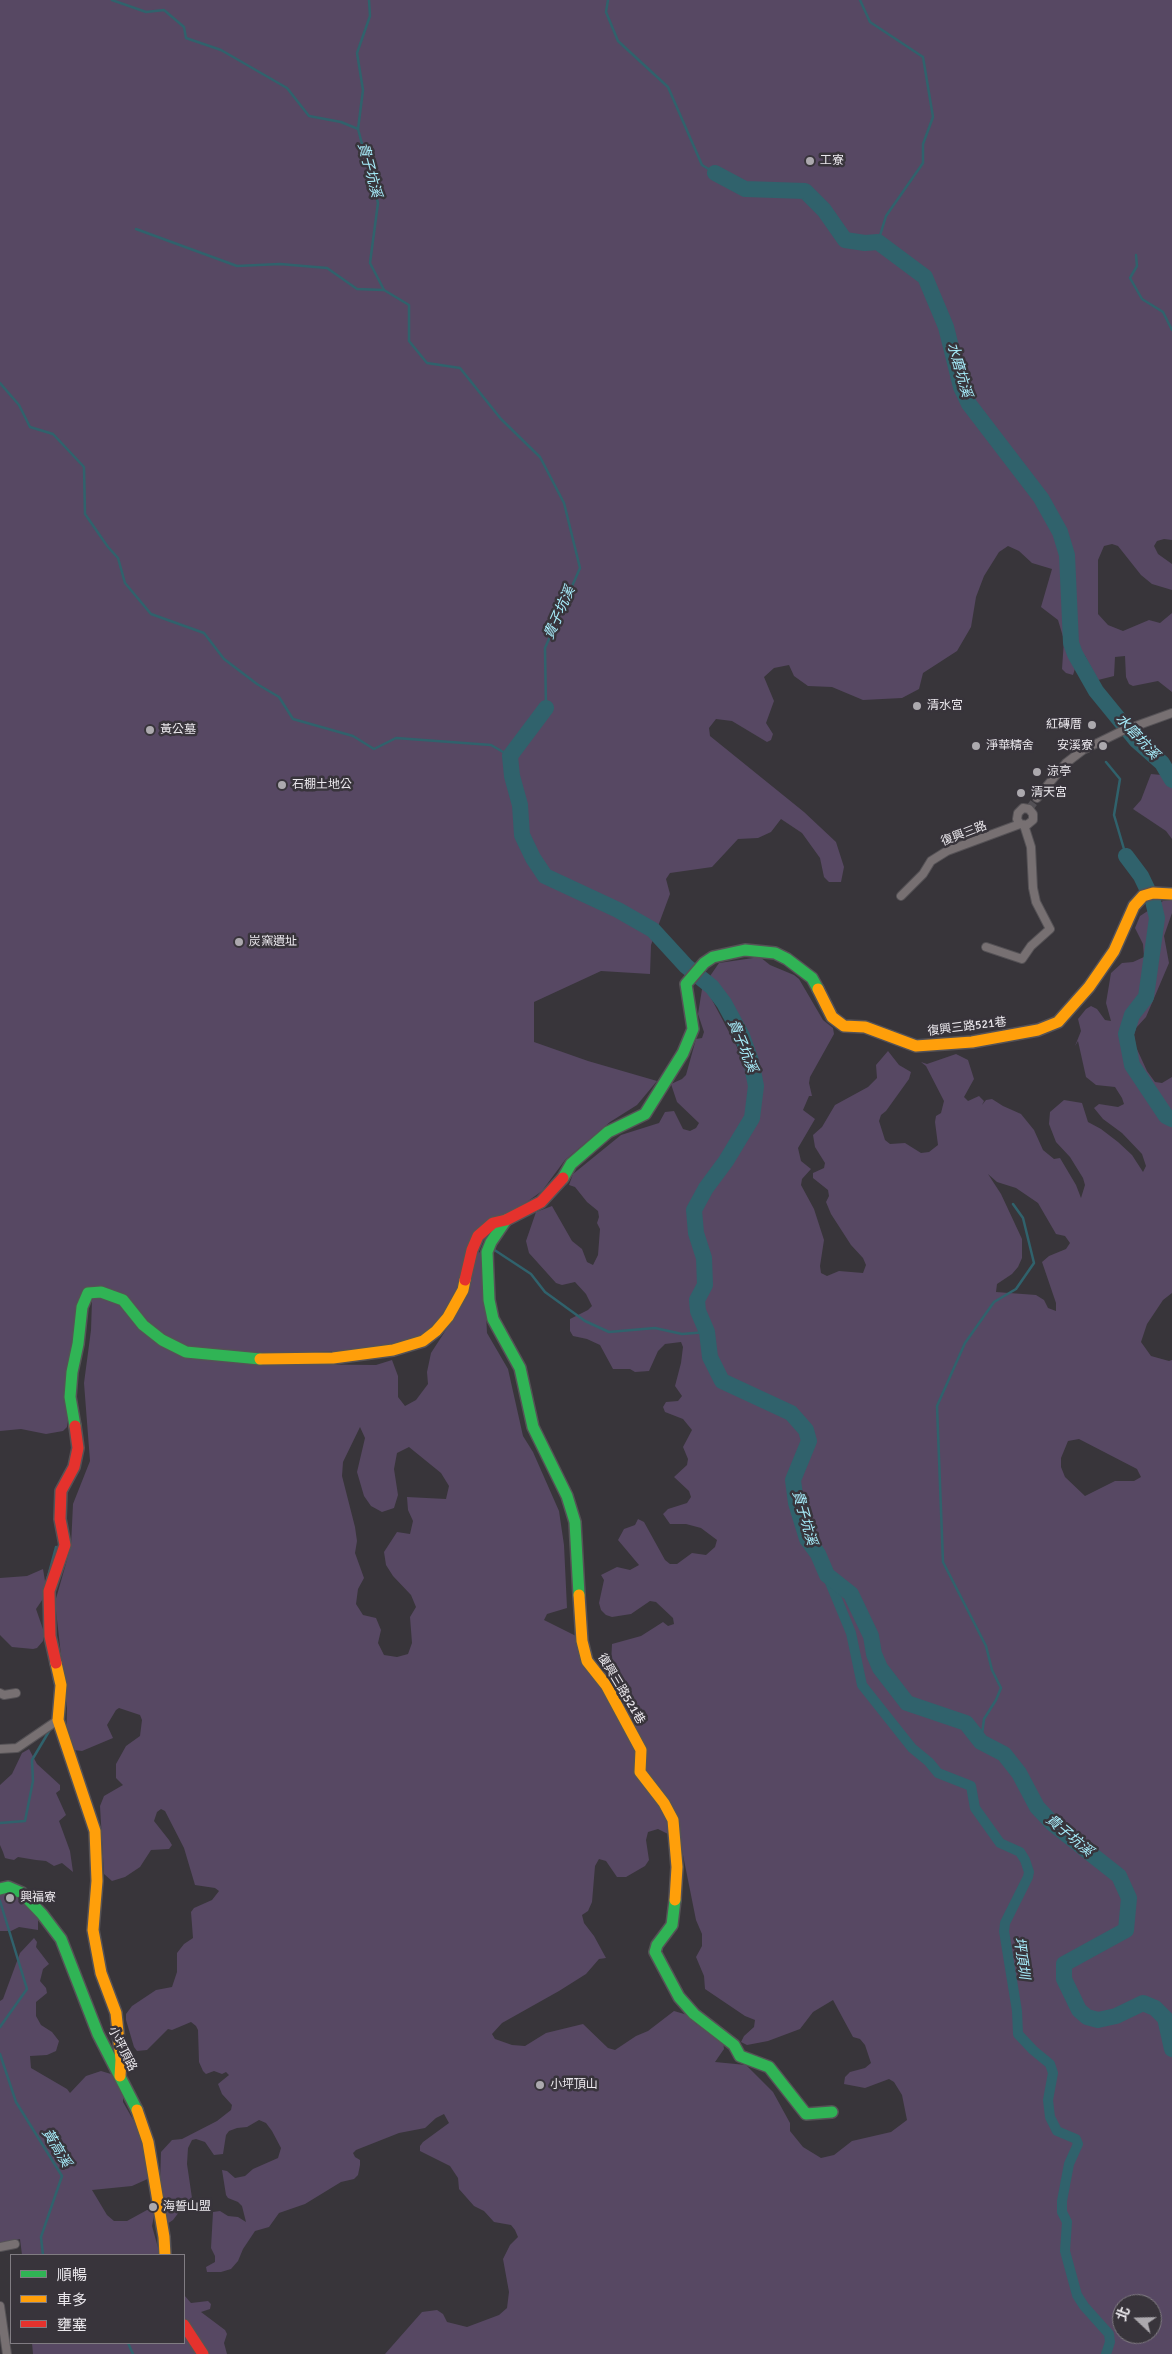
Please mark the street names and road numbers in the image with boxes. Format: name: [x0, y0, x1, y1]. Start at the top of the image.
street label: 復興三路: [939, 819, 989, 849]
street label: 復興三路521巷: [927, 1015, 1007, 1039]
street label: 復興三路521巷: [594, 1651, 648, 1727]
street label: 小坪頂路: [105, 2024, 139, 2074]

